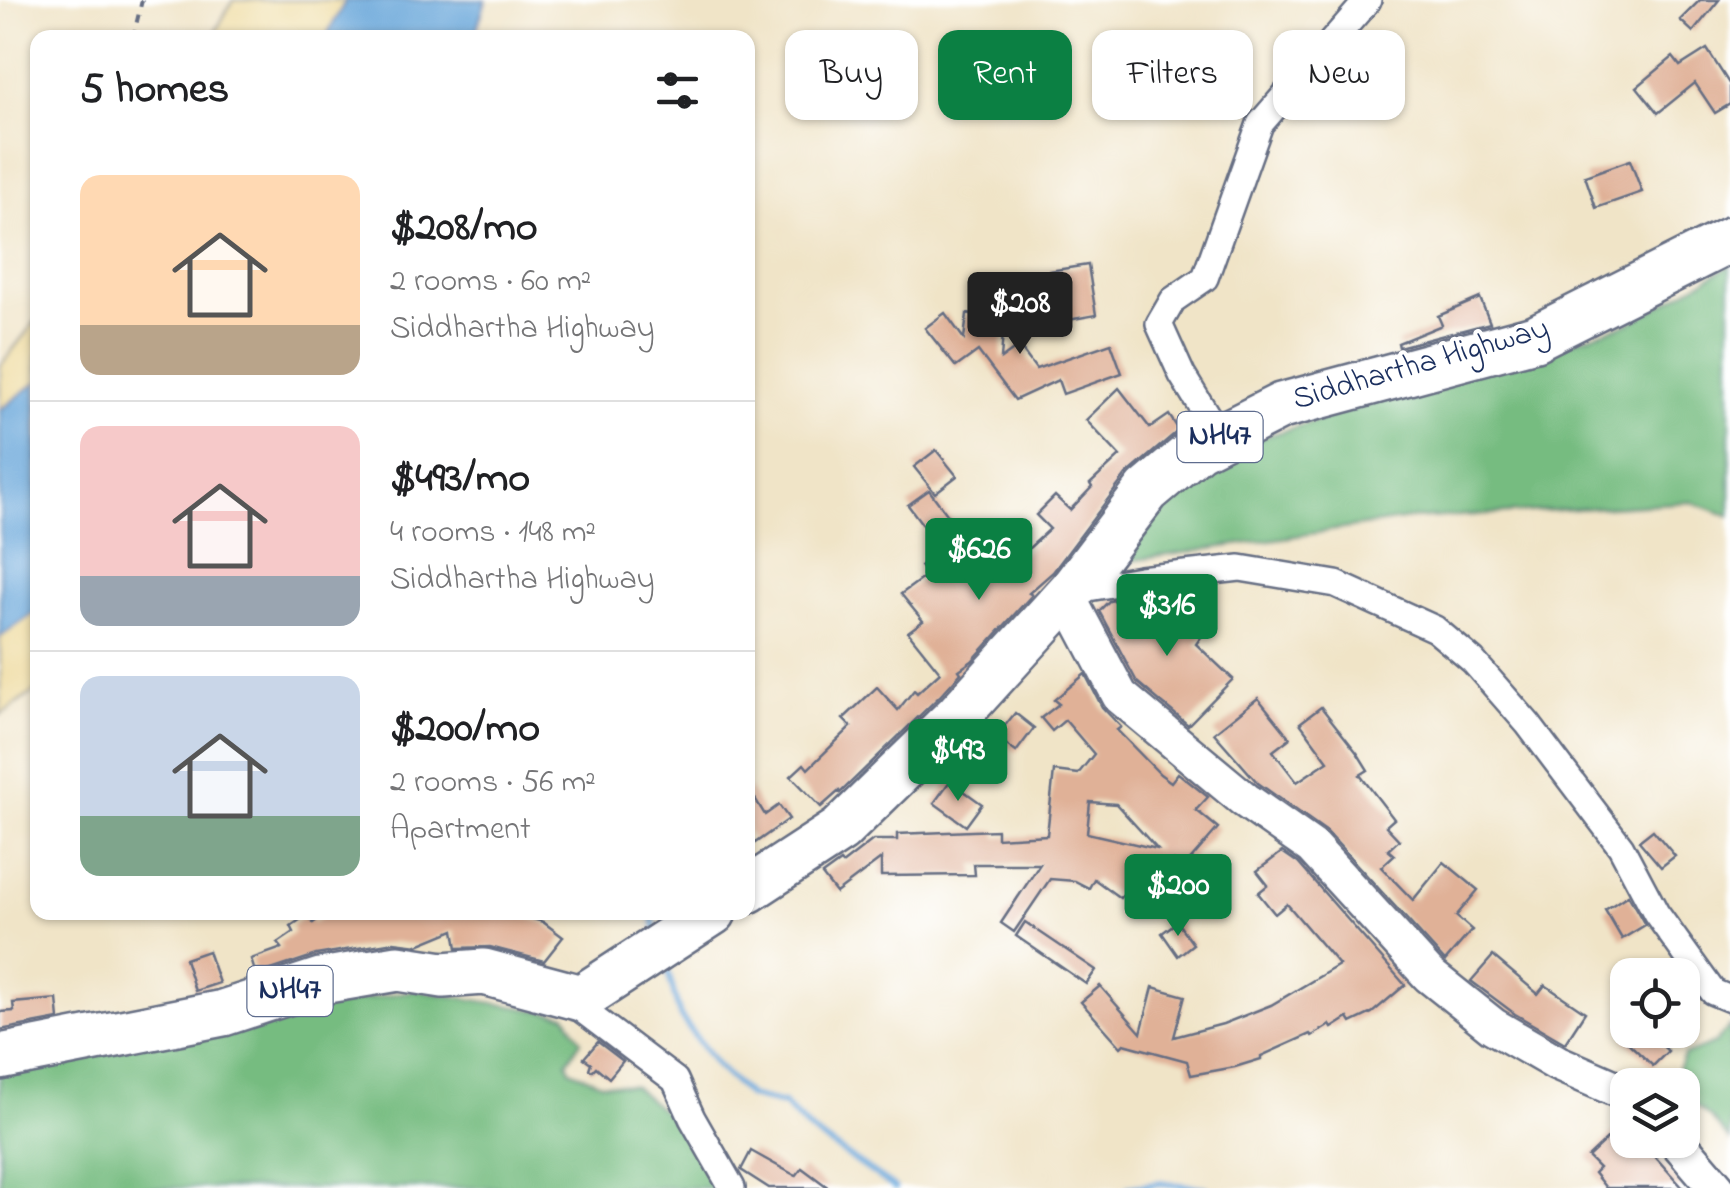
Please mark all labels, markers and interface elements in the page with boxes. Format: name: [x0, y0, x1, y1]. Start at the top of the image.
chip: Buy: [785, 30, 918, 120]
chip: Rent: [938, 30, 1072, 120]
chip: Filters: [1092, 30, 1253, 120]
chip: New: [1273, 30, 1405, 120]
text: 5 homes: [80, 60, 229, 121]
icon: filters: [650, 63, 705, 118]
text: $208/mo: [390, 198, 538, 259]
icon: home: [160, 215, 280, 335]
text: 2 rooms · 60 m²: [390, 259, 591, 306]
pin: $208: [961, 272, 1079, 357]
text: $208: [989, 281, 1051, 328]
text: Siddhartha Highway: [390, 306, 655, 353]
street label: Siddhartha Highway: [1287, 306, 1555, 424]
road number: NH47: [1178, 412, 1262, 462]
text: $493/mo: [390, 449, 530, 510]
icon: home: [160, 466, 280, 586]
text: 4 rooms · 148 m²: [390, 510, 596, 557]
pin: $626: [920, 518, 1038, 603]
text: $626: [947, 527, 1011, 574]
text: Siddhartha Highway: [390, 557, 655, 604]
pin: $316: [1108, 574, 1226, 659]
text: $316: [1139, 583, 1195, 630]
text: $200/mo: [390, 699, 540, 760]
icon: home: [160, 716, 280, 836]
pin: $493: [899, 719, 1017, 804]
text: $493: [930, 728, 986, 775]
text: 2 rooms · 56 m²: [390, 760, 596, 807]
text: Apartment: [390, 807, 531, 854]
pin: $200: [1119, 854, 1237, 939]
text: $200: [1147, 863, 1209, 910]
map controls: [1610, 958, 1700, 1158]
button: locate: [1610, 958, 1700, 1048]
road number: NH47: [248, 966, 332, 1016]
button: layers: [1610, 1068, 1700, 1158]

